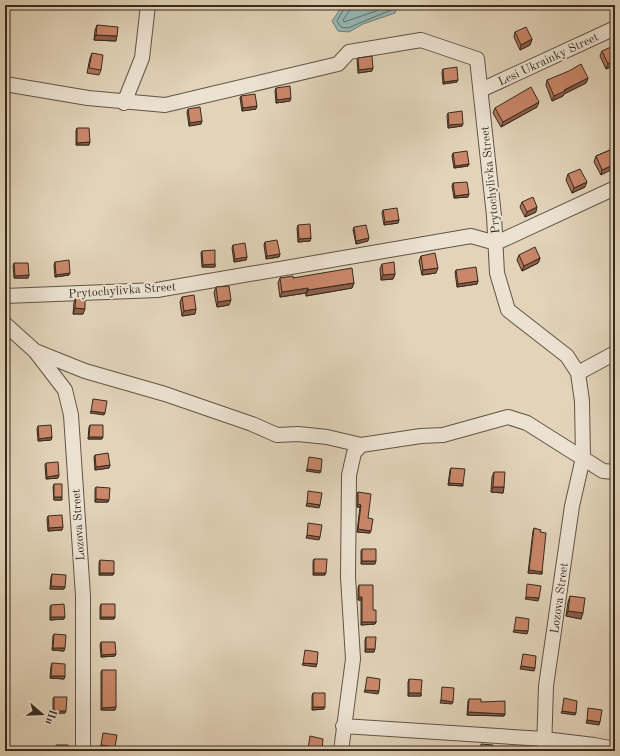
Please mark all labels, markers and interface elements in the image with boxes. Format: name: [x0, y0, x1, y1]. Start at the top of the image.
street label: Lesi Ukrainky Street: [496, 31, 600, 88]
street label: Prytochylivka Street: [479, 126, 503, 234]
street label: Prytochylivka Street: [68, 281, 176, 301]
street label: Lozova Street: [71, 489, 87, 561]
street label: Lozova Street: [549, 562, 571, 635]
north arrow: [22, 694, 62, 734]
text: Пн: [42, 708, 58, 726]

